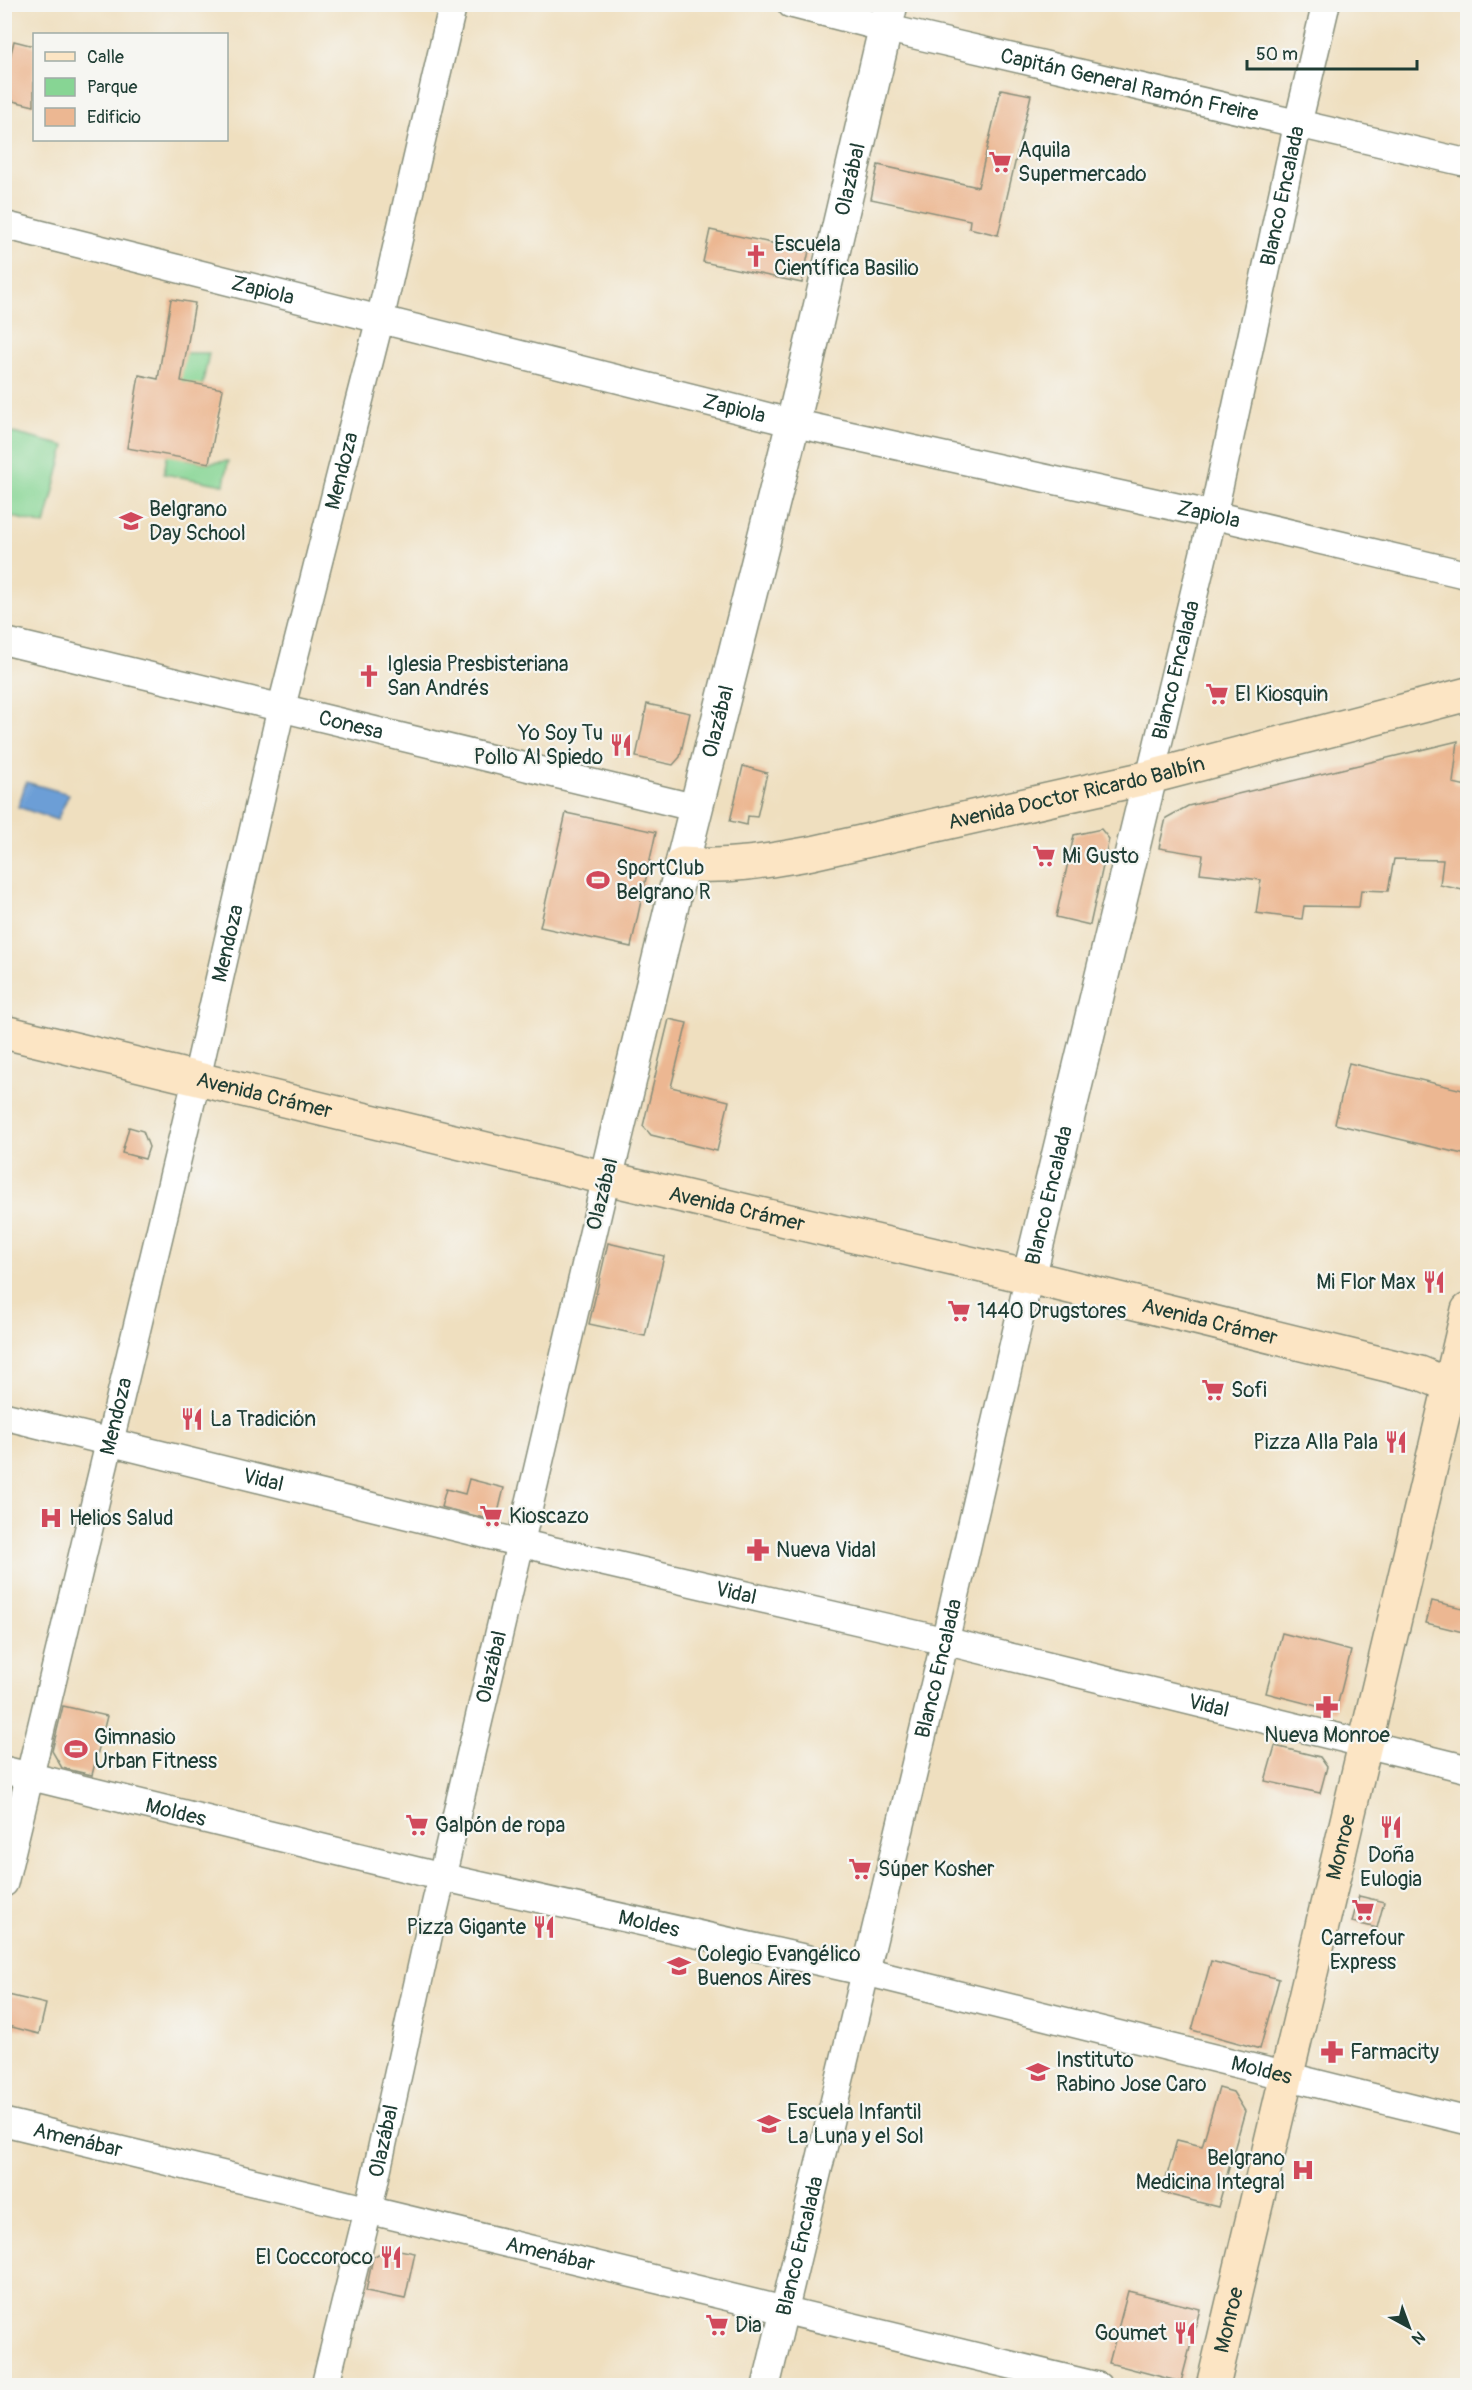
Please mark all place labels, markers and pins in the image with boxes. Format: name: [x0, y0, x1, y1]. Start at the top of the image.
place label: Aquila Supermercado: [1018, 137, 1147, 188]
supermarket icon: Aquila Supermercado: [987, 149, 1013, 175]
place label: Escuela Científica Basilio: [774, 231, 919, 282]
church icon: Escuela Científica Basilio: [743, 243, 769, 269]
place label: Belgrano Day School: [149, 496, 246, 547]
school or university icon: Belgrano Day School: [118, 508, 144, 534]
place label: Iglesia Presbisteriana San Andrés: [387, 651, 569, 702]
church icon: Iglesia Presbisteriana San Andrés: [356, 663, 382, 689]
supermarket icon: El Kiosquin: [1204, 681, 1230, 707]
place label: El Kiosquin: [1235, 681, 1328, 708]
place label: Yo Soy Tu Pollo Al Spiedo: [474, 720, 603, 771]
restaurant icon: Yo Soy Tu Pollo Al Spiedo: [608, 732, 634, 758]
supermarket icon: Mi Gusto: [1031, 843, 1057, 869]
place label: Mi Gusto: [1062, 843, 1139, 870]
place label: SportClub Belgrano R: [616, 855, 711, 906]
sports icon: SportClub Belgrano R: [585, 867, 611, 893]
place label: Mi Flor Max: [1316, 1269, 1416, 1296]
restaurant icon: Mi Flor Max: [1421, 1269, 1447, 1295]
supermarket icon: 1440 Drugstores: [946, 1298, 972, 1324]
place label: 1440 Drugstores: [977, 1298, 1127, 1325]
supermarket icon: Sofi: [1200, 1377, 1226, 1403]
place label: Sofi: [1231, 1377, 1267, 1404]
restaurant icon: La Tradición: [179, 1406, 205, 1432]
place label: La Tradición: [210, 1406, 316, 1433]
place label: Pizza Alla Pala: [1253, 1429, 1378, 1456]
restaurant icon: Pizza Alla Pala: [1383, 1429, 1409, 1455]
supermarket icon: Kioscazo: [478, 1503, 504, 1529]
place label: Kioscazo: [509, 1503, 589, 1530]
hospital icon: Helios Salud: [38, 1505, 64, 1531]
place label: Helios Salud: [69, 1505, 174, 1532]
pharmacy icon: Nueva Vidal: [745, 1537, 771, 1563]
place label: Nueva Vidal: [776, 1537, 876, 1564]
pharmacy icon: Nueva Monroe: [1314, 1694, 1340, 1720]
place label: Nueva Monroe: [1264, 1722, 1390, 1749]
place label: Gimnasio Urban Fitness: [94, 1724, 218, 1775]
sports icon: Gimnasio Urban Fitness: [63, 1736, 89, 1762]
supermarket icon: Galpón de ropa: [404, 1812, 430, 1838]
place label: Galpón de ropa: [435, 1812, 565, 1839]
restaurant icon: Doña Eulogia: [1378, 1814, 1404, 1840]
place label: Doña Eulogia: [1360, 1842, 1422, 1893]
supermarket icon: Súper Kosher: [847, 1856, 873, 1882]
place label: Súper Kosher: [878, 1856, 995, 1883]
supermarket icon: Carrefour Express: [1350, 1897, 1376, 1923]
place label: Pizza Gigante: [407, 1914, 527, 1941]
restaurant icon: Pizza Gigante: [531, 1914, 557, 1940]
place label: Carrefour Express: [1321, 1925, 1406, 1976]
place label: Colegio Evangélico Buenos Aires: [697, 1941, 861, 1992]
school or university icon: Colegio Evangélico Buenos Aires: [666, 1953, 692, 1979]
pharmacy icon: Farmacity: [1319, 2039, 1345, 2065]
place label: Farmacity: [1350, 2039, 1439, 2066]
place label: Instituto Rabino Jose Caro: [1056, 2047, 1207, 2098]
school or university icon: Instituto Rabino Jose Caro: [1025, 2059, 1051, 2085]
place label: Escuela Infantil La Luna y el Sol: [787, 2099, 924, 2150]
school or university icon: Escuela Infantil La Luna y el Sol: [756, 2111, 782, 2137]
place label: Belgrano Medicina Integral: [1136, 2145, 1285, 2196]
hospital icon: Belgrano Medicina Integral: [1290, 2157, 1316, 2183]
place label: El Coccoroco: [255, 2244, 373, 2271]
restaurant icon: El Coccoroco: [378, 2244, 404, 2270]
supermarket icon: Dia: [704, 2312, 730, 2338]
place label: Dia: [735, 2312, 762, 2339]
place label: Goumet: [1094, 2320, 1168, 2347]
restaurant icon: Goumet: [1172, 2320, 1198, 2346]

